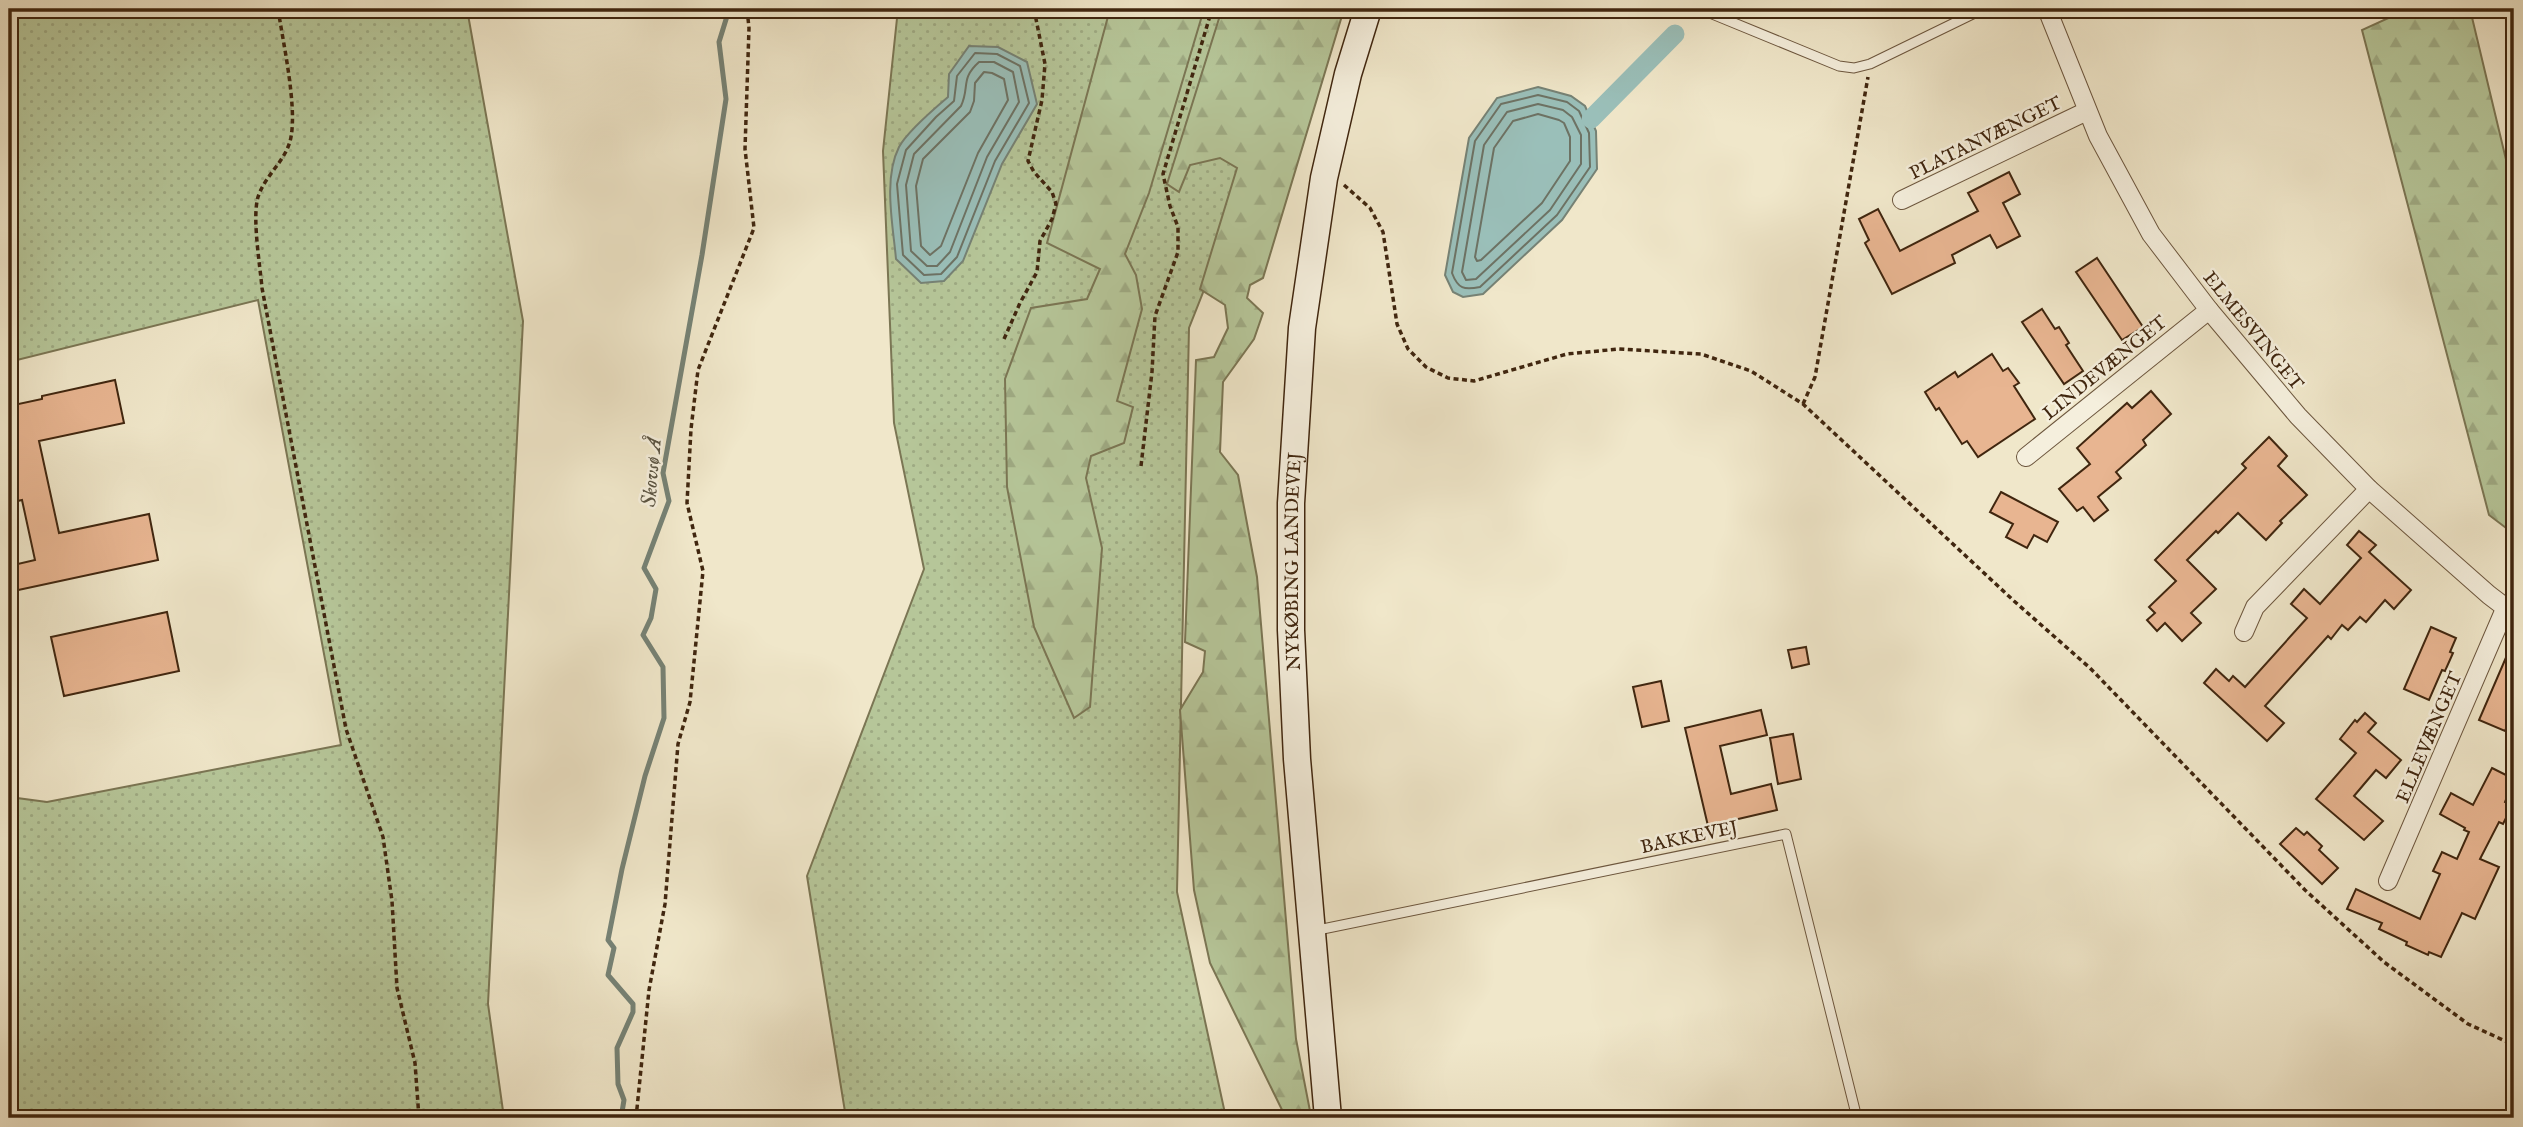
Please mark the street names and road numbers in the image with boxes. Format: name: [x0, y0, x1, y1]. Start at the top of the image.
street label: PLATANVÆNGET: [1906, 92, 2066, 186]
street label: ELMESVINGET: [2197, 267, 2308, 396]
street label: LINDEVÆNGET: [2038, 311, 2172, 426]
street label: NYKØBING LANDEVEJ: [1281, 451, 1308, 671]
street label: ELLEVÆNGET: [2391, 668, 2468, 807]
street label: BAKKEVEJ: [1638, 816, 1741, 860]

